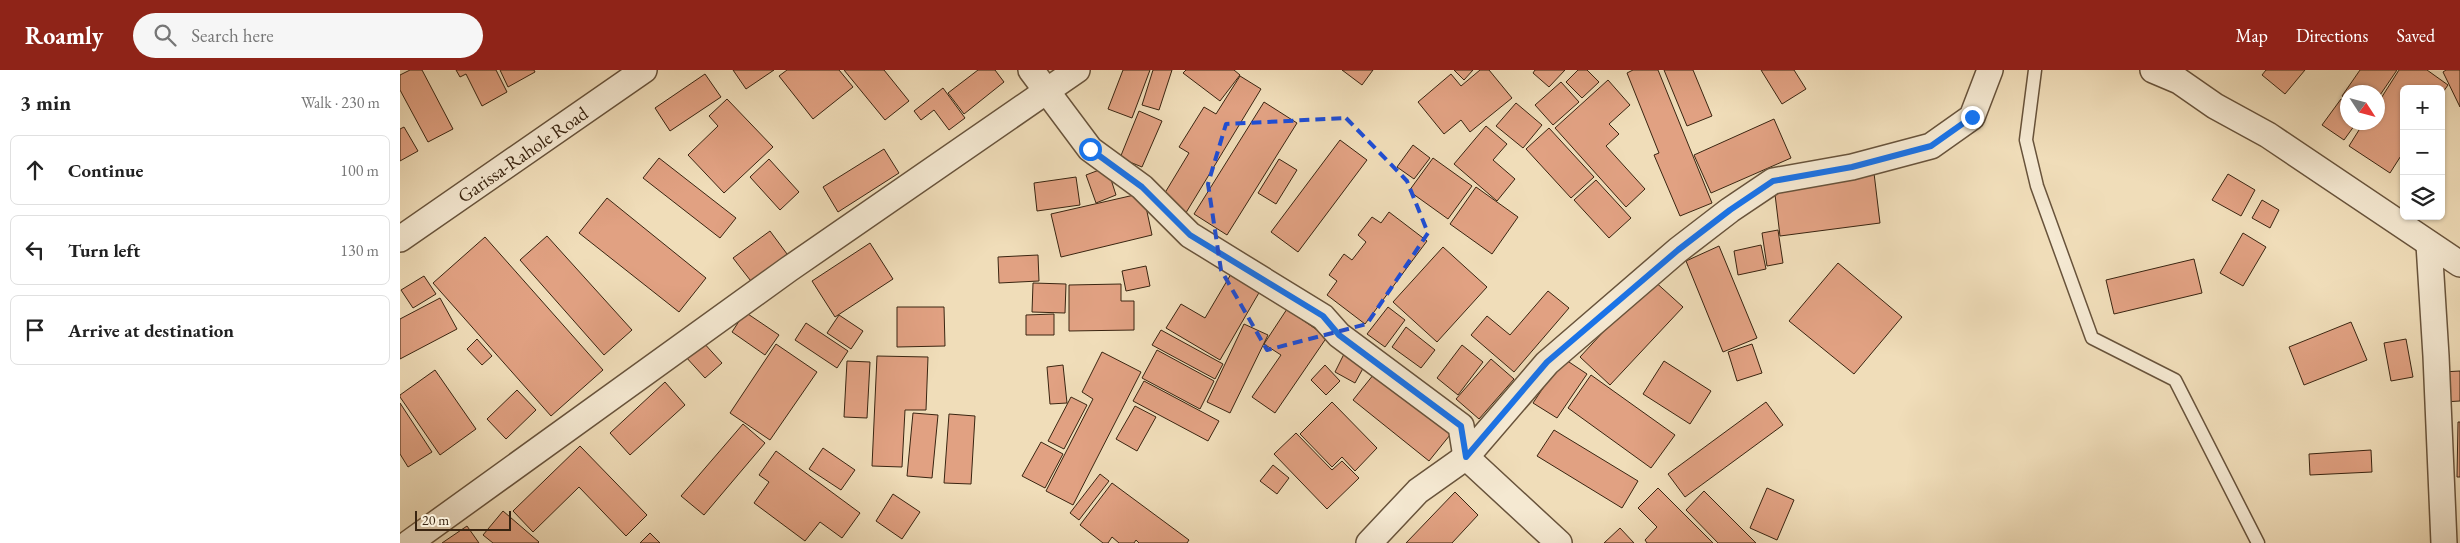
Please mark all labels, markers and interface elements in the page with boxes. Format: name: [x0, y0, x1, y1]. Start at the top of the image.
search box: [133, 13, 483, 58]
text: Roamly: [25, 20, 103, 51]
icon: search: [151, 21, 179, 49]
text: Search here: [191, 23, 274, 48]
text: Map: [2236, 24, 2268, 47]
text: Directions: [2296, 24, 2368, 47]
text: Saved: [2396, 24, 2435, 47]
north arrow: [2340, 85, 2385, 130]
map controls: [2400, 85, 2445, 220]
button: +: [2400, 85, 2445, 130]
text: 3 min: [20, 89, 71, 116]
text: Walk · 230 m: [301, 92, 380, 113]
street label: Garissa-Rahole Road: [452, 100, 593, 208]
route end: [1961, 106, 1984, 129]
button: −: [2400, 130, 2445, 175]
route start: [1079, 138, 1102, 161]
icon: ahead: [21, 156, 49, 184]
text: Continue: [68, 158, 143, 183]
text: 100 m: [340, 160, 379, 181]
button: layers: [2400, 175, 2445, 220]
icon: left: [21, 236, 49, 264]
text: Turn left: [68, 238, 140, 263]
text: 130 m: [340, 240, 379, 261]
icon: arrive: [21, 316, 49, 344]
text: Arrive at destination: [68, 318, 234, 343]
scale bar: [415, 508, 511, 531]
text: 20 m: [422, 511, 449, 529]

